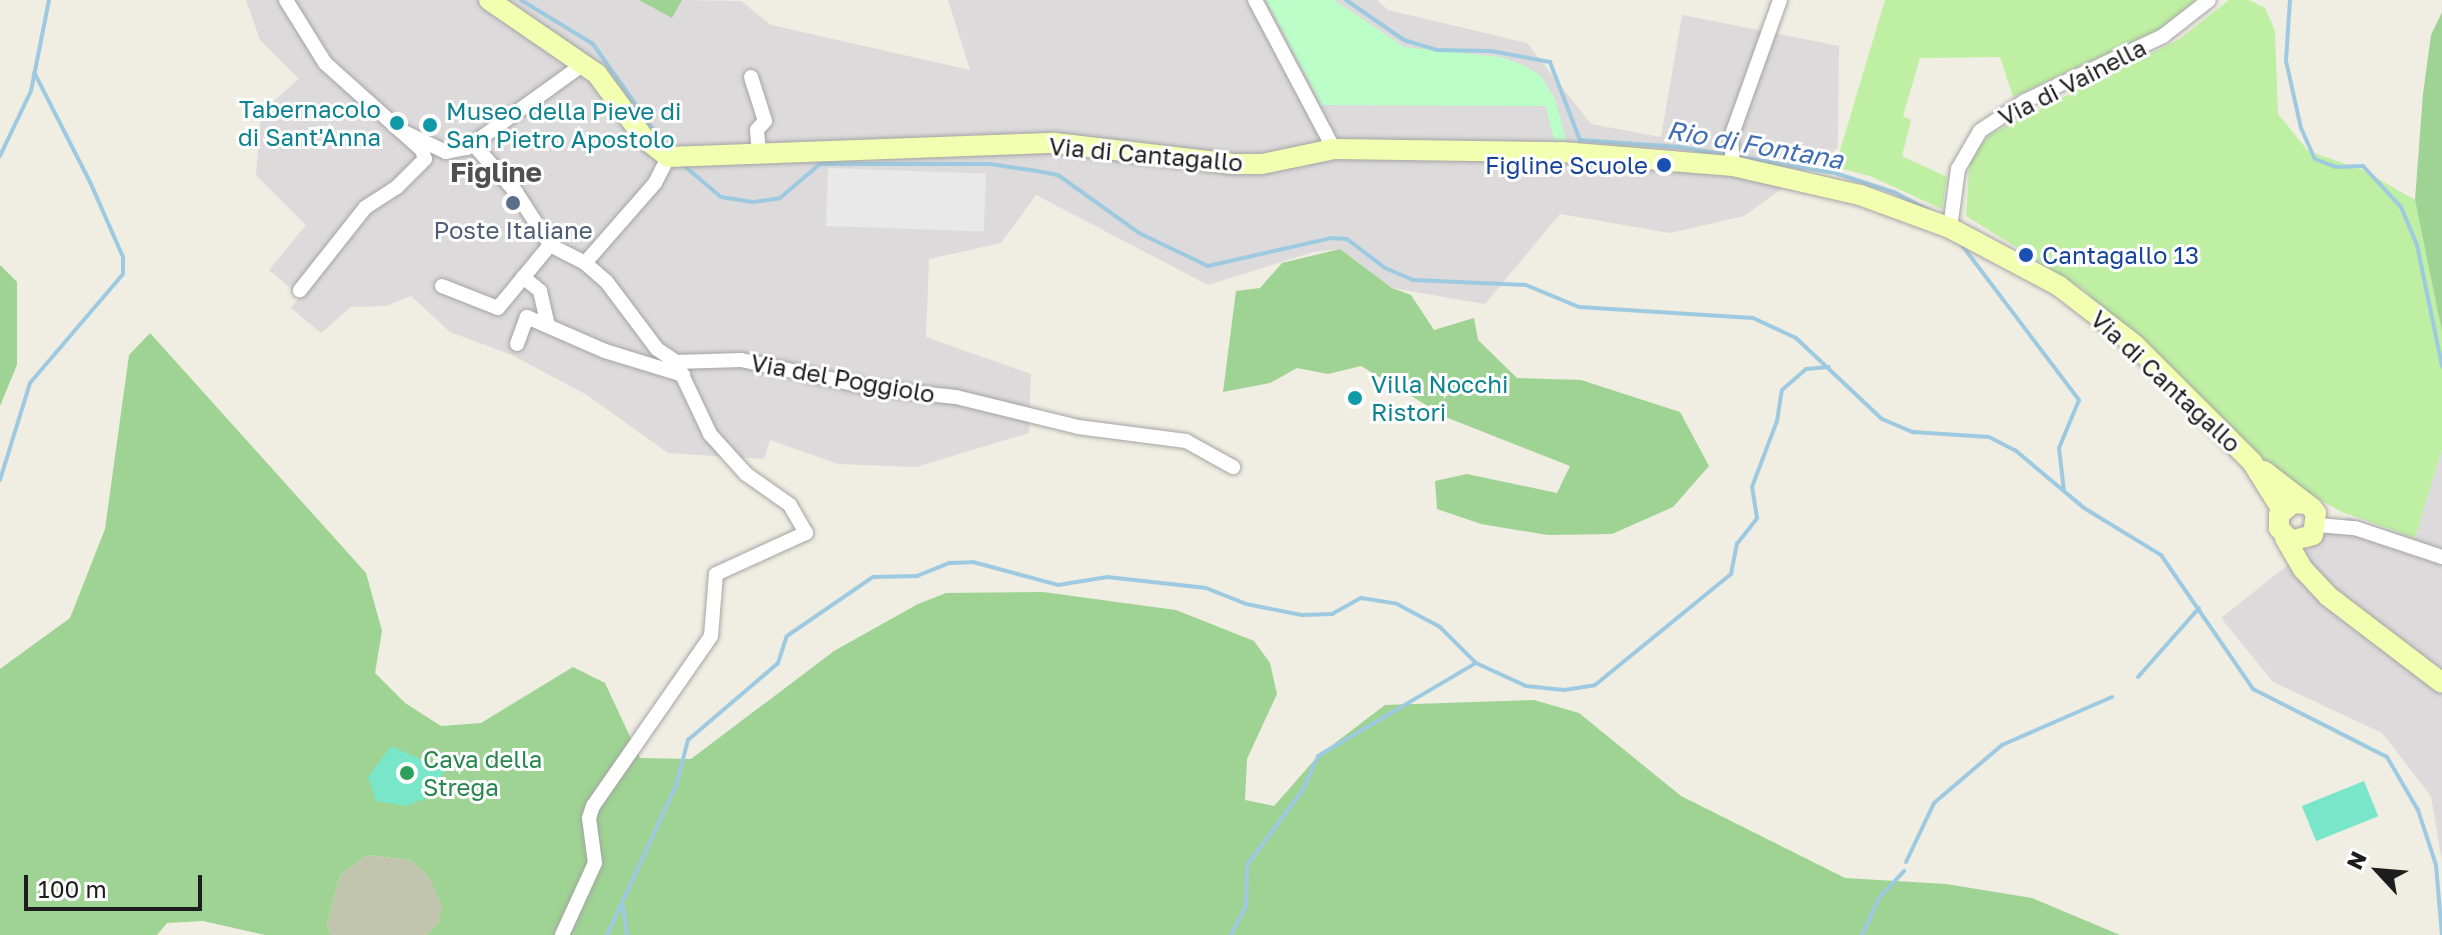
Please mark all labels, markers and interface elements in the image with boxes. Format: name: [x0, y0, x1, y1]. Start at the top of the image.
street label: Via di Vainella: [1994, 33, 2150, 131]
place label: Tabernacolo di Sant'Anna: [238, 95, 381, 151]
place label: Museo della Pieve di San Pietro Apostolo: [446, 97, 681, 153]
marker: Tabernacolo di Sant'Anna: [388, 114, 406, 132]
water label: Rio di Fontana: [1664, 114, 1846, 176]
marker: Museo della Pieve di San Pietro Apostolo: [421, 116, 439, 134]
street label: Via di Cantagallo: [1048, 131, 1244, 177]
place label: Figline Scuole: [1485, 151, 1648, 179]
district label: Figline: [450, 155, 542, 189]
marker: Figline Scuole: [1655, 156, 1673, 174]
marker: Poste Italiane: [504, 194, 522, 212]
place label: Poste Italiane: [433, 216, 593, 244]
place label: Cantagallo 13: [2042, 241, 2199, 269]
marker: Cantagallo 13: [2017, 246, 2035, 264]
street label: Via di Cantagallo: [2085, 304, 2247, 458]
street label: Via del Poggiolo: [749, 348, 937, 408]
place label: Villa Nocchi Ristori: [1371, 370, 1508, 426]
marker: Villa Nocchi Ristori: [1346, 389, 1364, 407]
place label: Cava della Strega: [423, 745, 542, 801]
marker: Cava della Strega: [398, 764, 416, 782]
north arrow: [2338, 831, 2418, 911]
text: N: [2340, 847, 2372, 874]
scale bar: [28, 859, 206, 909]
text: 100 m: [38, 874, 107, 903]

